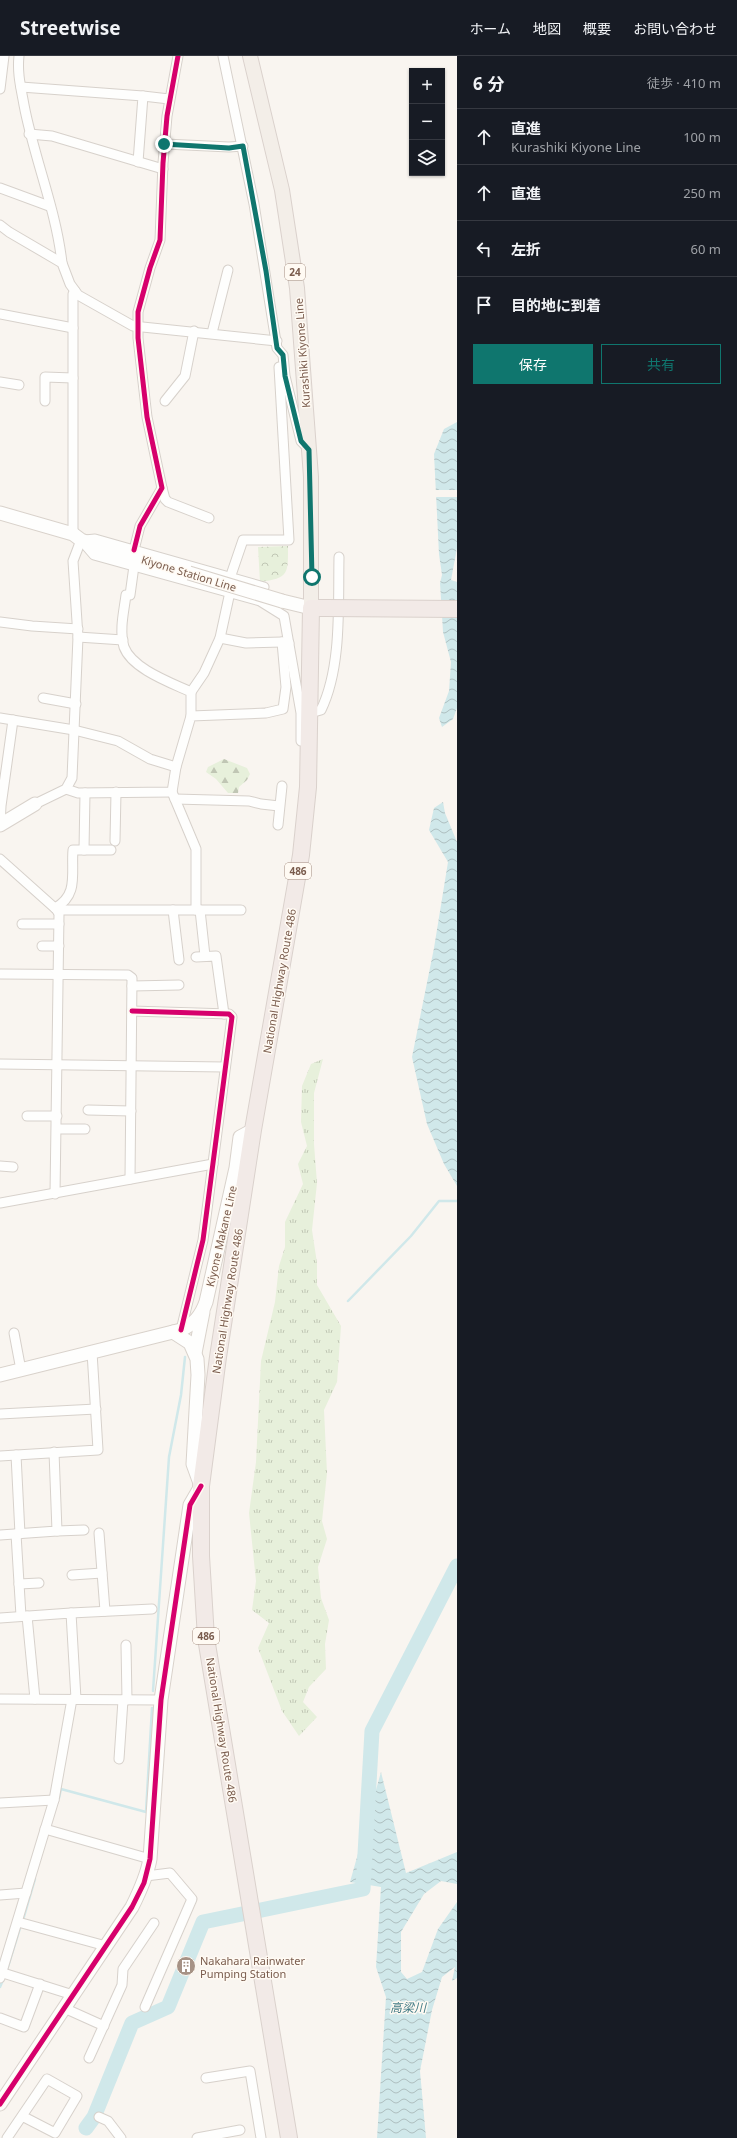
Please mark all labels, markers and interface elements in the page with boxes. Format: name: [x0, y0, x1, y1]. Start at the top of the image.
text: Streetwise: [20, 15, 121, 41]
text: ホーム: [469, 19, 511, 38]
text: 地図: [533, 19, 561, 38]
text: 概要: [583, 19, 611, 38]
text: お問い合わせ: [633, 19, 717, 38]
map controls: [409, 68, 445, 176]
button: +: [409, 68, 445, 104]
text: 6 分: [473, 72, 504, 95]
text: 徒歩 · 410 m: [647, 74, 721, 92]
button: −: [409, 104, 445, 140]
text: 直進: [511, 118, 541, 138]
icon: ahead: [473, 126, 495, 148]
text: 100 m: [683, 128, 721, 146]
route end: [155, 135, 173, 153]
text: Kurashiki Kiyone Line: [511, 138, 641, 156]
button: layers: [409, 140, 445, 176]
icon: ahead: [473, 182, 495, 204]
text: 直進: [511, 183, 541, 203]
text: 250 m: [683, 184, 721, 202]
icon: left: [473, 238, 495, 260]
text: 左折: [511, 239, 541, 259]
text: 60 m: [691, 240, 721, 258]
road number: 24: [285, 264, 305, 280]
icon: arrive: [473, 294, 495, 316]
text: 目的地に到着: [511, 295, 601, 315]
street label: Kurashiki Kiyone Line: [291, 298, 313, 408]
button: 保存: [473, 344, 593, 384]
button: 共有: [601, 344, 721, 384]
street label: Kiyone Station Line: [140, 551, 238, 595]
route start: [303, 568, 321, 586]
road number: 486: [285, 863, 311, 879]
street label: National Highway Route 486: [259, 907, 299, 1055]
street label: Kiyone Makane Line: [202, 1184, 240, 1288]
street label: National Highway Route 486: [208, 1227, 246, 1375]
road number: 486: [193, 1628, 219, 1644]
street label: National Highway Route 486: [203, 1656, 241, 1804]
place label: Nakahara Rainwater Pumping Station: [200, 1953, 306, 1981]
building icon: Nakahara Rainwater Pumping Station: [175, 1955, 197, 1977]
water label: 高梁川: [390, 1999, 428, 2016]

